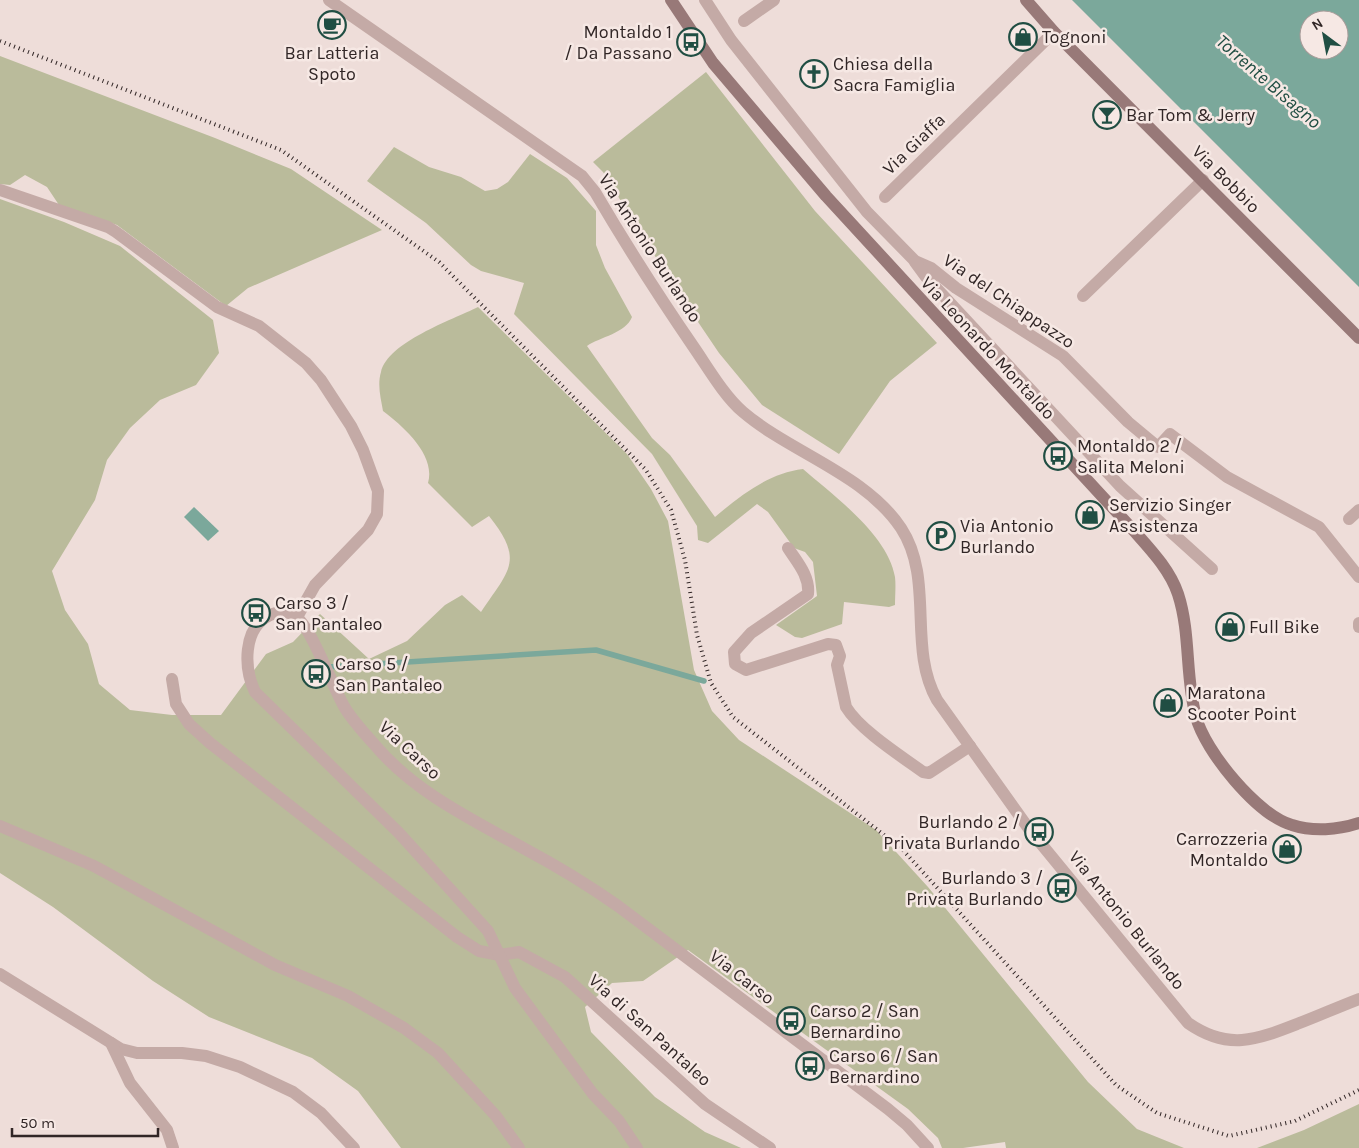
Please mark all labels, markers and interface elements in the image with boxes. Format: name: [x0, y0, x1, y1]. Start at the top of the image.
cafe icon: Bar Latteria Spoto: [317, 10, 347, 40]
north arrow: [1299, 10, 1349, 60]
text: N: [1309, 15, 1326, 34]
place label: Montaldo 1 / Da Passano: [564, 21, 672, 64]
shop icon: Tognoni: [1008, 22, 1038, 52]
place label: Tognoni: [1042, 26, 1107, 48]
bus stop icon: Montaldo 1 / Da Passano: [676, 27, 706, 57]
water label: Torrente Bisagno: [1211, 30, 1326, 134]
place label: Bar Latteria Spoto: [285, 42, 379, 85]
place label: Chiesa della Sacra Famiglia: [833, 53, 955, 96]
church icon: Chiesa della Sacra Famiglia: [799, 59, 829, 89]
bar icon: Bar Tom & Jerry: [1092, 100, 1122, 130]
place label: Bar Tom & Jerry: [1126, 104, 1256, 126]
street label: Via Giaffa: [878, 109, 950, 179]
street label: Via Bobbio: [1187, 140, 1265, 218]
street label: Via Antonio Burlando: [594, 170, 706, 326]
street label: Via del Chiappazzo: [939, 249, 1079, 353]
street label: Via Leonardo Montaldo: [916, 272, 1060, 424]
place label: Montaldo 2 / Salita Meloni: [1077, 435, 1185, 478]
bus stop icon: Montaldo 2 / Salita Meloni: [1043, 441, 1073, 471]
place label: Servizio Singer Assistenza: [1109, 494, 1232, 537]
shop icon: Servizio Singer Assistenza: [1075, 500, 1105, 530]
place label: Via Antonio Burlando: [960, 515, 1054, 558]
parking icon: Via Antonio Burlando: [926, 521, 956, 551]
place label: Carso 3 / San Pantaleo: [275, 592, 382, 635]
bus stop icon: Carso 3 / San Pantaleo: [241, 598, 271, 628]
shop icon: Full Bike: [1215, 612, 1245, 642]
place label: Full Bike: [1249, 616, 1319, 638]
place label: Carso 5 / San Pantaleo: [335, 653, 442, 696]
bus stop icon: Carso 5 / San Pantaleo: [301, 659, 331, 689]
place label: Maratona Scooter Point: [1187, 682, 1297, 725]
shop icon: Maratona Scooter Point: [1153, 688, 1183, 718]
street label: Via Carso: [375, 716, 445, 784]
place label: Burlando 2 / Privata Burlando: [883, 811, 1020, 854]
bus stop icon: Burlando 2 / Privata Burlando: [1024, 817, 1054, 847]
place label: Carrozzeria Montaldo: [1176, 828, 1268, 871]
shop icon: Carrozzeria Montaldo: [1272, 834, 1302, 864]
street label: Via Antonio Burlando: [1064, 846, 1190, 994]
place label: Burlando 3 / Privata Burlando: [906, 867, 1043, 910]
bus stop icon: Burlando 3 / Privata Burlando: [1047, 873, 1077, 903]
street label: Via Carso: [705, 945, 779, 1009]
street label: Via di San Pantaleo: [584, 969, 716, 1091]
place label: Carso 2 / San Bernardino: [810, 1000, 919, 1043]
bus stop icon: Carso 2 / San Bernardino: [776, 1006, 806, 1036]
place label: Carso 6 / San Bernardino: [829, 1045, 938, 1088]
bus stop icon: Carso 6 / San Bernardino: [795, 1051, 825, 1081]
scale bar: [12, 1106, 159, 1138]
text: 50 m: [20, 1114, 55, 1132]

